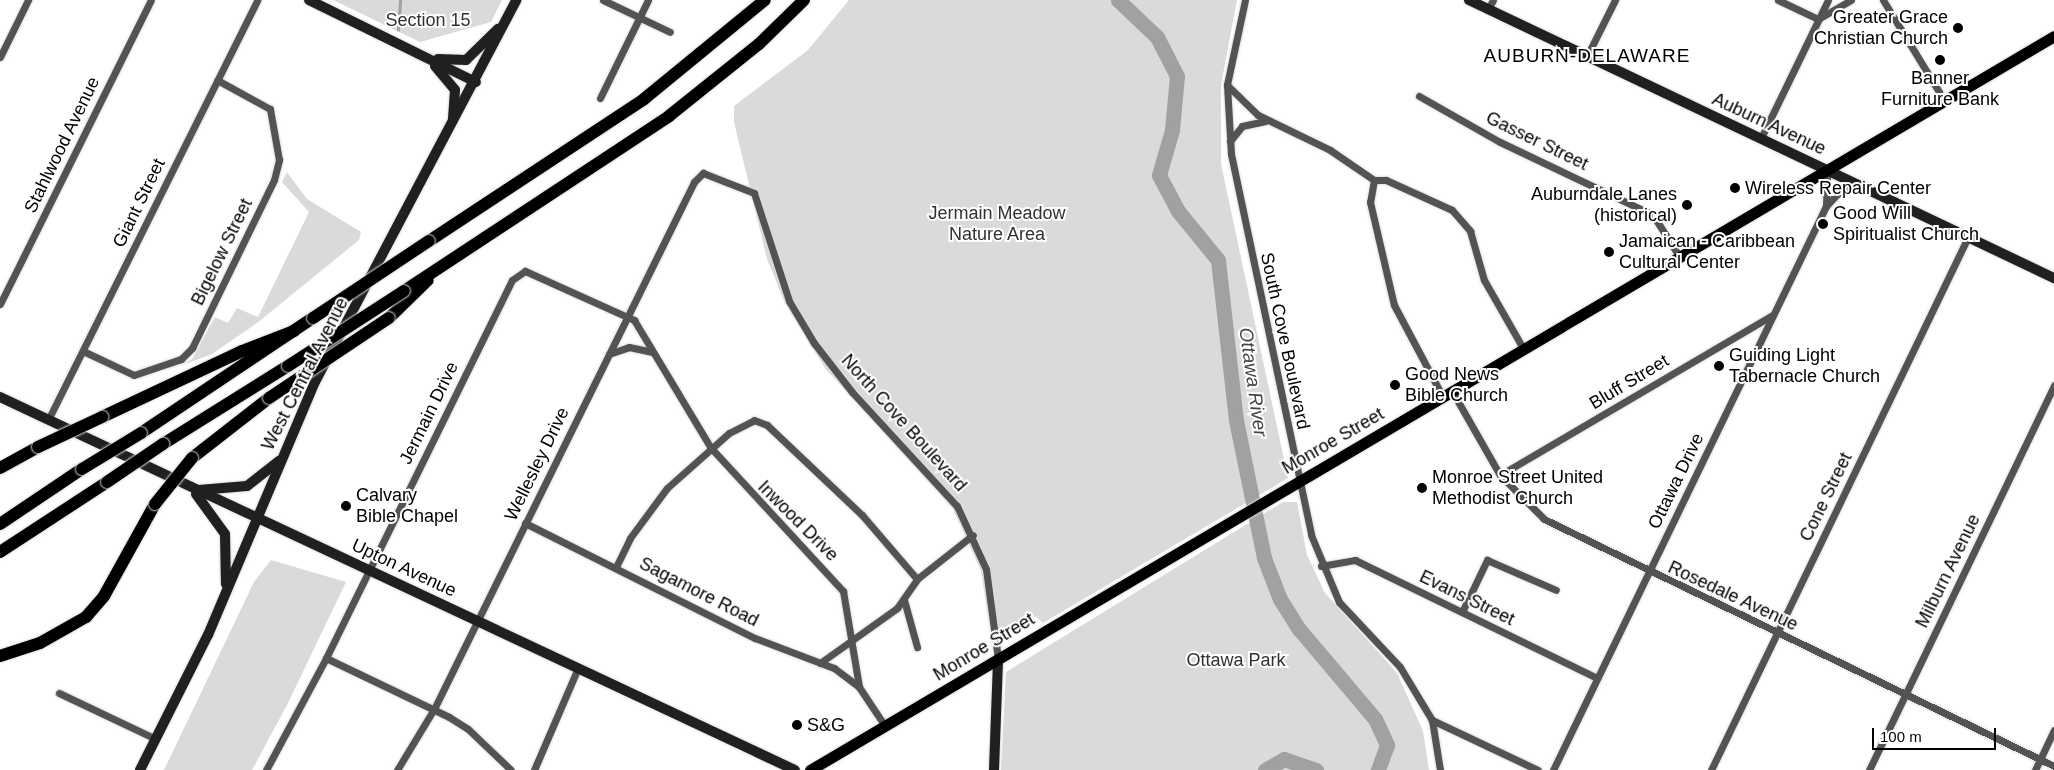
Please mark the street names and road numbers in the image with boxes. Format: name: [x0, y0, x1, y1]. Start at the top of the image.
street label: Stahlwood Avenue: [19, 73, 105, 217]
street label: Auburn Avenue: [1708, 88, 1830, 160]
street label: Gasser Street: [1482, 107, 1592, 175]
street label: Giant Street: [108, 155, 170, 251]
street label: Bigelow Street: [187, 195, 257, 309]
street label: South Cove Boulevard: [1256, 251, 1314, 431]
street label: West Central Avenue: [257, 294, 353, 454]
street label: North Cove Boulevard: [837, 350, 971, 496]
street label: Bluff Street: [1585, 350, 1673, 414]
street label: Jermain Drive: [395, 358, 463, 468]
street label: Monroe Street: [1278, 403, 1388, 479]
street label: Wellesley Drive: [500, 404, 574, 524]
street label: Ottawa Drive: [1643, 430, 1709, 532]
street label: Cone Street: [1795, 449, 1857, 545]
street label: Inwood Drive: [753, 476, 843, 566]
street label: Milburn Avenue: [1911, 510, 1985, 632]
street label: Upton Avenue: [348, 534, 460, 602]
street label: Sagamore Road: [636, 553, 762, 631]
street label: Rosedale Avenue: [1664, 556, 1802, 636]
street label: Evans Street: [1416, 566, 1518, 630]
street label: Monroe Street: [930, 608, 1038, 686]

